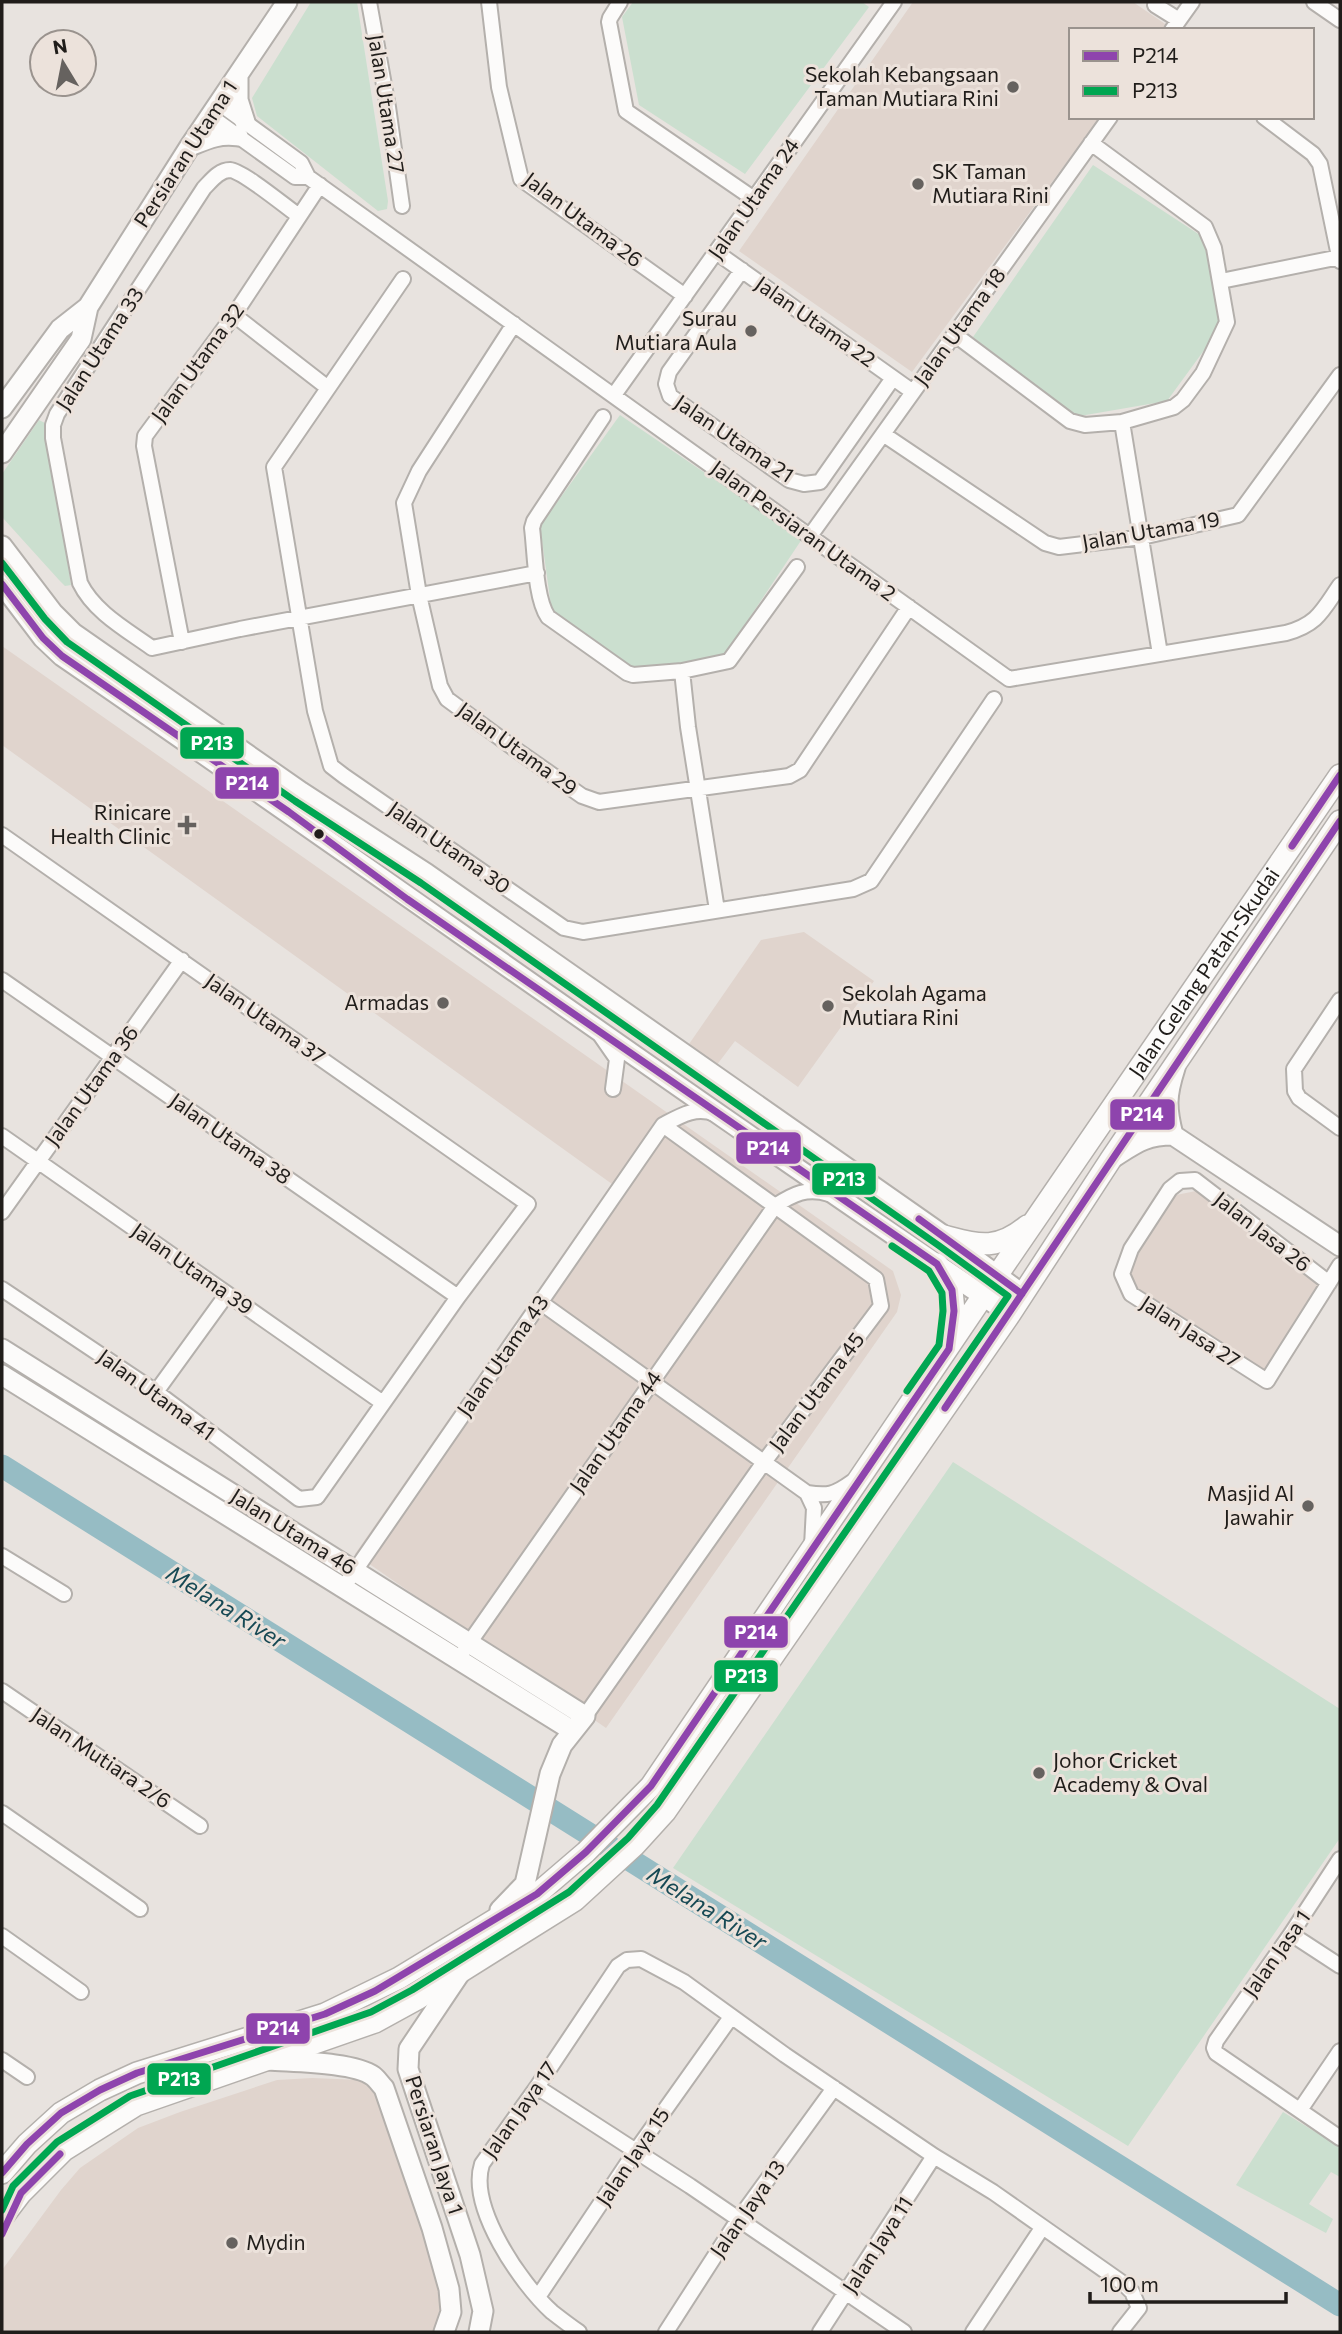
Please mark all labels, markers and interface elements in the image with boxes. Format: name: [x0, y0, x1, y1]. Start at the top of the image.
north arrow: [28, 28, 98, 98]
legend: [1069, 28, 1314, 119]
street label: Jalan Utama 27: [364, 32, 411, 175]
text: N: [51, 33, 69, 58]
text: P214: [1132, 42, 1179, 67]
place label: Sekolah Kebangsaan Taman Mutiara Rini: [805, 61, 999, 110]
street label: Persiaran Utama 1: [128, 75, 242, 231]
text: P213: [1132, 77, 1178, 102]
marker: Sekolah Kebangsaan Taman Mutiara Rini: [1005, 79, 1021, 95]
street label: Jalan Utama 24: [702, 133, 804, 263]
place label: SK Taman Mutiara Rini: [932, 158, 1049, 207]
street label: Jalan Utama 26: [520, 166, 648, 272]
marker: SK Taman Mutiara Rini: [910, 176, 926, 192]
street label: Jalan Utama 18: [908, 262, 1010, 390]
street label: Jalan Utama 22: [751, 270, 881, 371]
street label: Jalan Utama 33: [50, 282, 148, 414]
street label: Jalan Utama 32: [145, 298, 248, 427]
place label: Surau Mutiara Aula: [615, 305, 737, 354]
marker: Surau Mutiara Aula: [743, 323, 759, 339]
street label: Jalan Utama 21: [670, 389, 799, 487]
street label: Jalan Persiaran Utama 2: [707, 454, 901, 605]
street label: Jalan Utama 19: [1080, 505, 1222, 554]
street label: Jalan Utama 29: [453, 696, 583, 800]
line badge: P213: [179, 726, 245, 760]
text: P213: [191, 731, 233, 754]
line badge: P214: [214, 766, 280, 800]
text: P214: [225, 771, 269, 794]
street label: Jalan Utama 30: [384, 795, 516, 898]
place label: Rinicare Health Clinic: [50, 799, 171, 848]
marker: Rinicare Health Clinic: [177, 815, 197, 835]
unlabelled marker: [312, 827, 326, 841]
street label: Jalan Gelang Patah-Skudai: [1123, 862, 1284, 1082]
street label: Jalan Utama 37: [201, 967, 331, 1068]
place label: Sekolah Agama Mutiara Rini: [842, 980, 987, 1029]
place label: Armadas: [344, 989, 429, 1014]
marker: Armadas: [435, 995, 451, 1011]
marker: Sekolah Agama Mutiara Rini: [820, 998, 836, 1014]
street label: Jalan Utama 36: [39, 1020, 143, 1150]
street label: Jalan Utama 38: [165, 1087, 296, 1189]
line badge: P214: [1109, 1098, 1176, 1131]
text: P214: [1120, 1102, 1164, 1125]
line badge: P214: [735, 1131, 802, 1165]
text: P214: [746, 1136, 790, 1159]
line badge: P213: [811, 1162, 877, 1196]
text: P213: [823, 1167, 865, 1190]
street label: Jalan Jasa 26: [1210, 1185, 1316, 1276]
street label: Jalan Utama 39: [127, 1217, 258, 1319]
street label: Jalan Jasa 27: [1136, 1289, 1245, 1372]
street label: Jalan Utama 43: [451, 1290, 553, 1421]
street label: Jalan Utama 45: [763, 1327, 869, 1455]
street label: Jalan Utama 41: [93, 1343, 220, 1445]
street label: Jalan Utama 44: [564, 1365, 666, 1497]
place label: Masjid Al Jawahir: [1207, 1480, 1294, 1529]
street label: Jalan Utama 46: [227, 1482, 361, 1579]
marker: Masjid Al Jawahir: [1300, 1498, 1316, 1514]
water label: Melana River: [162, 1558, 292, 1654]
line badge: P214: [723, 1615, 789, 1649]
text: P214: [734, 1620, 778, 1643]
line badge: P213: [713, 1659, 779, 1693]
text: P213: [725, 1664, 767, 1687]
street label: Jalan Mutiara 2/6: [27, 1701, 176, 1813]
place label: Johor Cricket Academy & Oval: [1053, 1747, 1208, 1796]
marker: Johor Cricket Academy & Oval: [1031, 1765, 1047, 1781]
water label: Melana River: [643, 1859, 773, 1955]
street label: Jalan Jasa 1: [1237, 1905, 1315, 2001]
line badge: P214: [245, 2012, 311, 2045]
text: P214: [256, 2016, 300, 2039]
street label: Jalan Jaya 17: [476, 2056, 561, 2162]
line badge: P213: [146, 2062, 212, 2096]
text: P213: [158, 2067, 200, 2090]
street label: Persiaran Jaya 1: [401, 2072, 470, 2217]
street label: Jalan Jaya 15: [590, 2102, 674, 2210]
street label: Jalan Jaya 13: [704, 2155, 789, 2262]
street label: Jalan Jaya 11: [836, 2191, 917, 2297]
place label: Mydin: [246, 2229, 306, 2254]
marker: Mydin: [224, 2235, 240, 2251]
scale bar: [1090, 2260, 1286, 2304]
text: 100 m: [1100, 2271, 1159, 2296]

